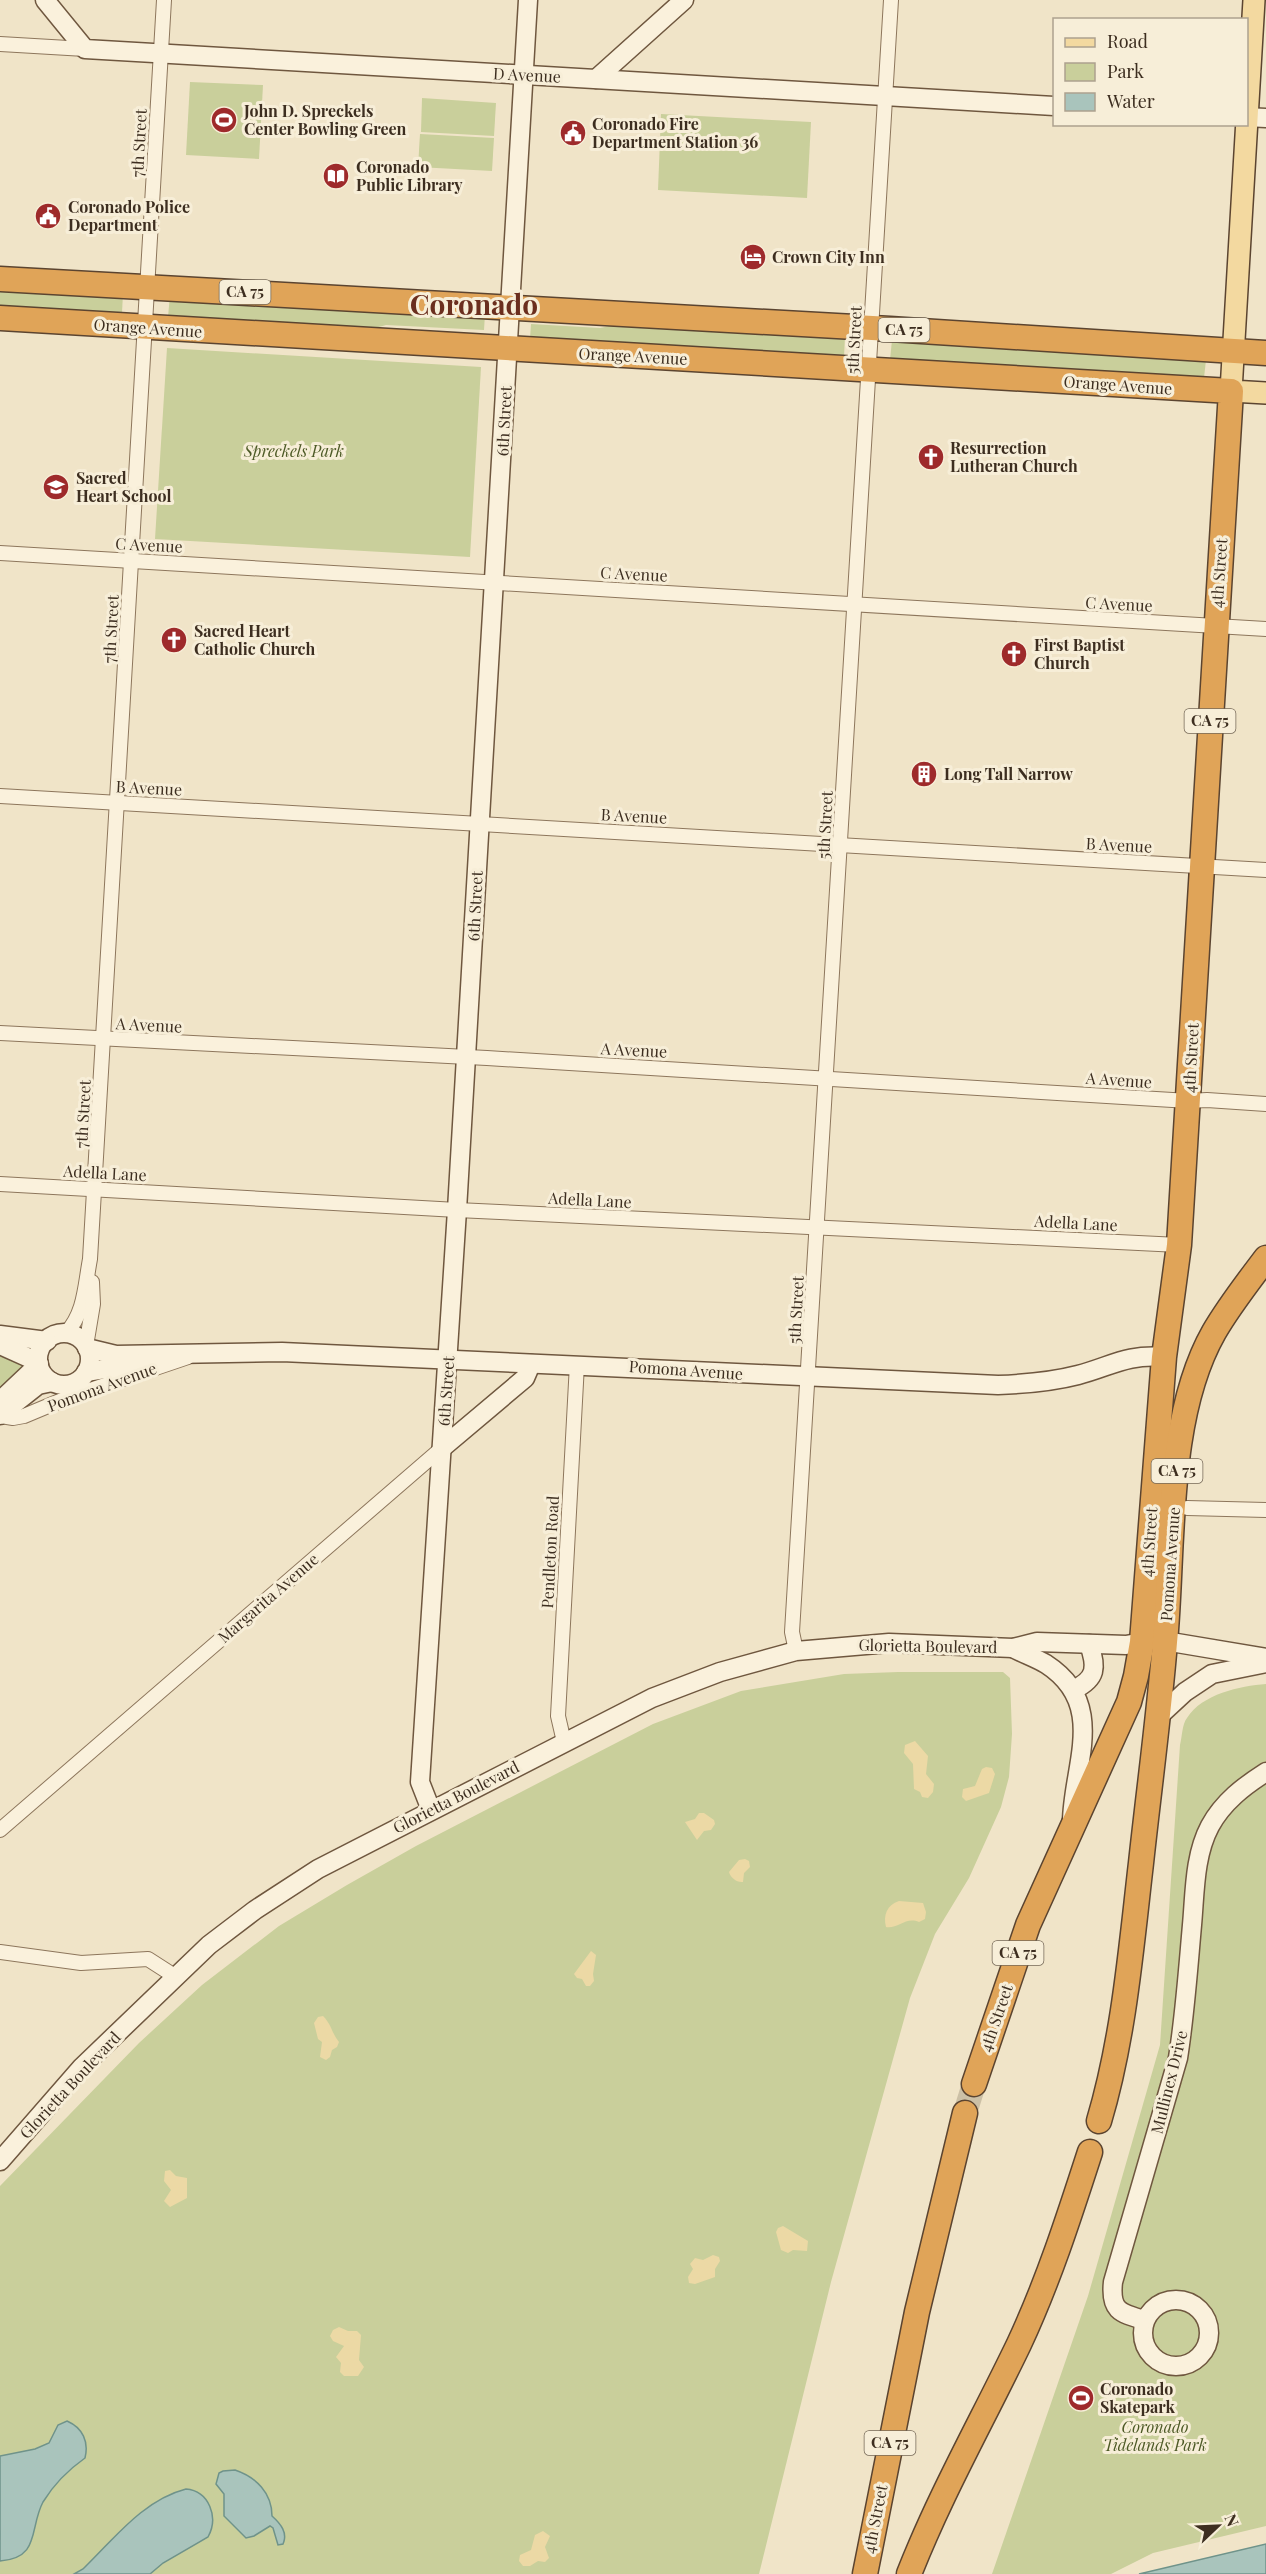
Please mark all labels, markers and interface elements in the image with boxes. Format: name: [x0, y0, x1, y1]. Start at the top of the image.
legend: [1053, 18, 1248, 126]
text: Road: [1107, 29, 1148, 53]
text: Park: [1107, 59, 1144, 83]
street label: D Avenue: [493, 62, 561, 87]
text: Water: [1106, 89, 1155, 113]
place label: John D. Spreckels Center Bowling Green: [243, 100, 407, 139]
sports icon: John D. Spreckels Center Bowling Green: [209, 105, 239, 135]
street label: 7th Street: [126, 108, 151, 178]
place label: Coronado Fire Department Station 36: [592, 113, 758, 152]
public building icon: Coronado Fire Department Station 36: [558, 118, 588, 148]
place label: Coronado Public Library: [356, 156, 463, 195]
library icon: Coronado Public Library: [321, 161, 351, 191]
place label: Coronado Police Department: [68, 196, 190, 235]
public building icon: Coronado Police Department: [33, 201, 63, 231]
hotel icon: Crown City Inn: [738, 242, 768, 272]
place label: Crown City Inn: [772, 246, 885, 267]
road number: CA 75: [220, 280, 270, 304]
district label: Coronado: [410, 285, 538, 322]
street label: 5th Street: [841, 305, 866, 375]
street label: Orange Avenue: [93, 313, 203, 342]
road number: CA 75: [878, 318, 930, 342]
street label: Orange Avenue: [578, 342, 688, 369]
street label: Orange Avenue: [1063, 370, 1173, 399]
street label: 6th Street: [491, 385, 516, 457]
place label: Resurrection Lutheran Church: [950, 437, 1078, 476]
park label: Spreckels Park: [243, 440, 344, 461]
church icon: Resurrection Lutheran Church: [916, 442, 946, 472]
place label: Sacred Heart School: [76, 467, 171, 506]
school or university icon: Sacred Heart School: [41, 472, 71, 502]
street label: C Avenue: [115, 532, 183, 557]
street label: 4th Street: [1206, 537, 1231, 609]
street label: C Avenue: [600, 561, 668, 586]
street label: C Avenue: [1085, 591, 1153, 616]
street label: 7th Street: [98, 594, 123, 664]
place label: Sacred Heart Catholic Church: [194, 620, 315, 659]
church icon: Sacred Heart Catholic Church: [159, 625, 189, 655]
place label: First Baptist Church: [1034, 634, 1125, 673]
church icon: First Baptist Church: [999, 639, 1029, 669]
road number: CA 75: [1184, 709, 1236, 733]
building icon: Long Tall Narrow: [909, 759, 939, 789]
place label: Long Tall Narrow: [944, 763, 1073, 784]
street label: B Avenue: [115, 775, 183, 800]
street label: 5th Street: [812, 790, 837, 860]
street label: B Avenue: [600, 803, 668, 828]
street label: B Avenue: [1085, 832, 1153, 857]
street label: 6th Street: [462, 870, 487, 942]
street label: A Avenue: [114, 1012, 183, 1037]
street label: 4th Street: [1178, 1022, 1203, 1093]
street label: A Avenue: [599, 1037, 668, 1062]
street label: A Avenue: [1084, 1067, 1153, 1092]
street label: 7th Street: [70, 1079, 95, 1149]
street label: Adella Lane: [62, 1160, 147, 1185]
street label: Adella Lane: [547, 1187, 632, 1212]
street label: Adella Lane: [1033, 1210, 1118, 1235]
street label: 5th Street: [783, 1275, 808, 1345]
street label: 6th Street: [433, 1355, 458, 1427]
street label: Pomona Avenue: [628, 1355, 744, 1384]
street label: Pomona Avenue: [44, 1357, 159, 1416]
road number: CA 75: [1152, 1459, 1202, 1483]
street label: Pendleton Road: [536, 1495, 563, 1609]
street label: 4th Street: [1136, 1506, 1161, 1578]
street label: Pomona Avenue: [1155, 1506, 1184, 1622]
street label: Margarita Avenue: [213, 1548, 322, 1647]
street label: Glorietta Boulevard: [858, 1634, 998, 1657]
street label: Glorietta Boulevard: [389, 1756, 522, 1837]
road number: CA 75: [992, 1941, 1044, 1965]
street label: 4th Street: [974, 1981, 1017, 2054]
street label: Glorietta Boulevard: [15, 2027, 125, 2143]
street label: Mullinex Drive: [1146, 2028, 1191, 2136]
place label: Coronado Skatepark: [1100, 2378, 1175, 2417]
sports icon: Coronado Skatepark: [1066, 2383, 1096, 2413]
park label: Coronado Tidelands Park: [1103, 2416, 1207, 2455]
road number: CA 75: [864, 2431, 916, 2455]
street label: 4th Street: [858, 2482, 892, 2555]
north arrow: [1188, 2496, 1248, 2556]
text: N: [1220, 2511, 1244, 2530]

